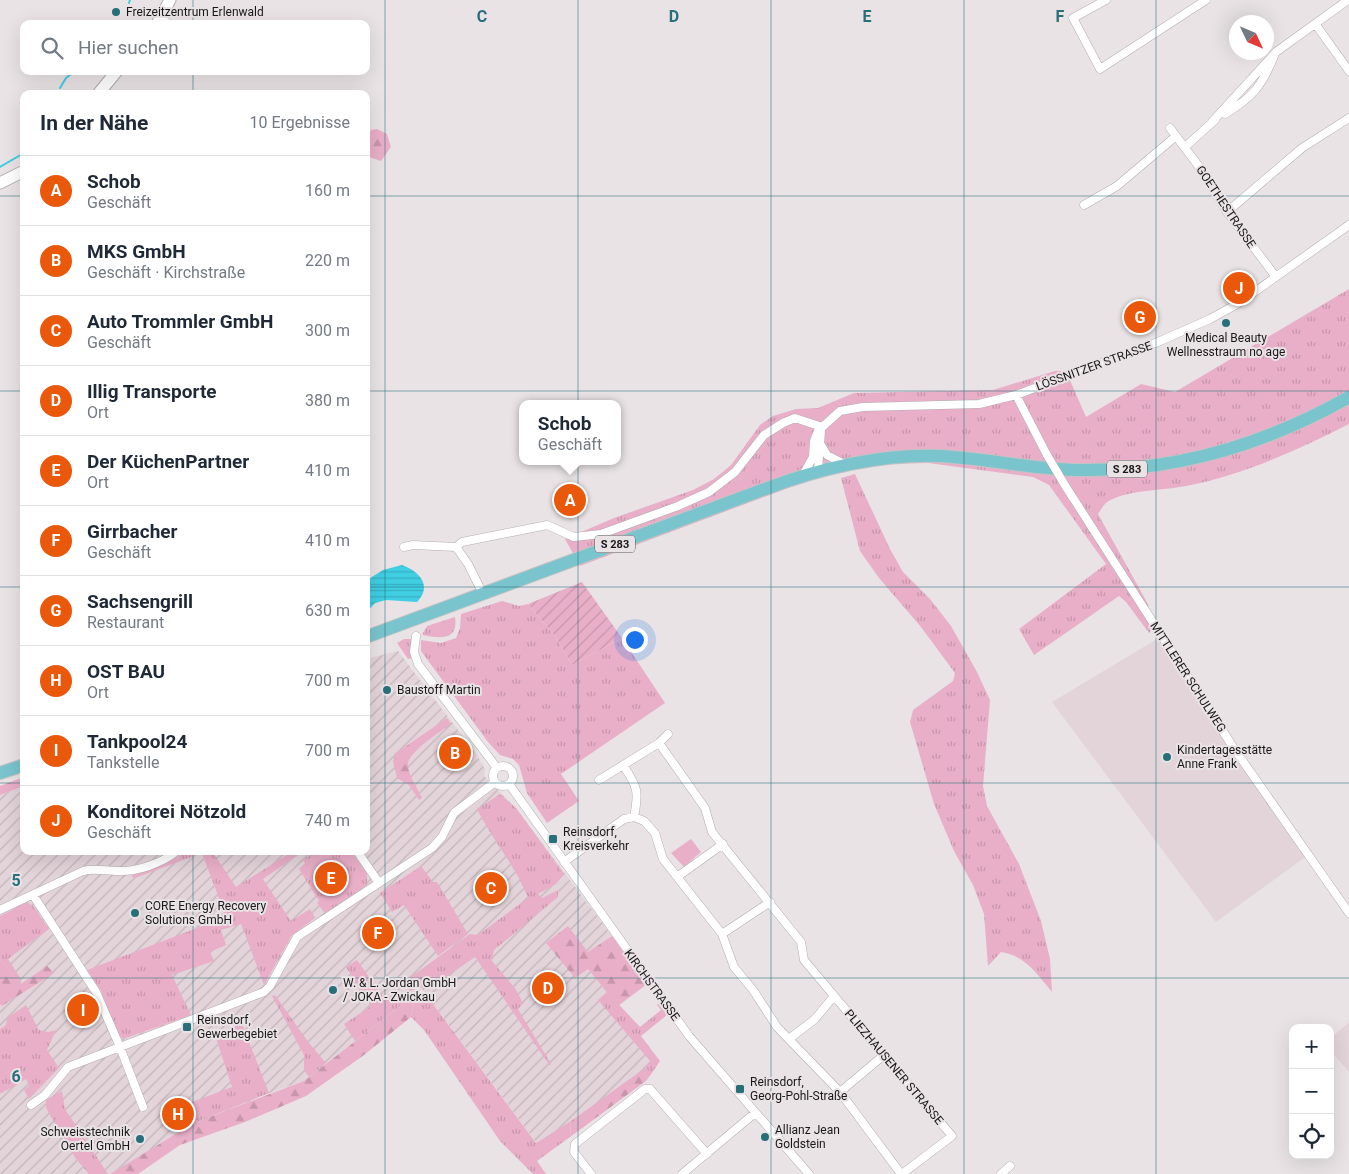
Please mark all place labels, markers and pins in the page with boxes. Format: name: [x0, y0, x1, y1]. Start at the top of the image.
place label: Freizeitzentrum Erlenwald: [126, 5, 264, 19]
marker: Freizeitzentrum Erlenwald: [110, 6, 122, 18]
pin: J: [1223, 269, 1255, 307]
pin: G: [1124, 298, 1156, 336]
marker: Medical Beauty Wellnesstraum no age: [1220, 317, 1232, 329]
place label: Medical Beauty Wellnesstraum no age: [1167, 331, 1285, 359]
pin: A: [554, 481, 586, 519]
place label: Baustoff Martin: [397, 683, 481, 697]
marker: Baustoff Martin: [381, 684, 393, 696]
pin: B: [439, 734, 471, 772]
place label: Kindertagesstätte Anne Frank: [1177, 743, 1272, 771]
marker: Kindertagesstätte Anne Frank: [1161, 751, 1173, 763]
place label: Reinsdorf, Kreisverkehr: [563, 825, 629, 853]
marker: Reinsdorf, Kreisverkehr: [547, 833, 559, 845]
pin: E: [315, 859, 347, 897]
pin: C: [475, 869, 507, 907]
place label: CORE Energy Recovery Solutions GmbH: [145, 899, 266, 927]
marker: CORE Energy Recovery Solutions GmbH: [129, 907, 141, 919]
pin: F: [362, 914, 394, 952]
pin: D: [532, 969, 564, 1007]
place label: W. & L. Jordan GmbH / JOKA - Zwickau: [343, 976, 456, 1004]
marker: W. & L. Jordan GmbH / JOKA - Zwickau: [327, 984, 339, 996]
pin: I: [67, 991, 99, 1029]
place label: Reinsdorf, Gewerbegebiet: [197, 1013, 277, 1041]
marker: Reinsdorf, Gewerbegebiet: [181, 1021, 193, 1033]
place label: Reinsdorf, Georg-Pohl-Straße: [750, 1075, 847, 1103]
marker: Reinsdorf, Georg-Pohl-Straße: [734, 1083, 746, 1095]
pin: H: [162, 1095, 194, 1133]
place label: Allianz Jean Goldstein: [775, 1123, 840, 1151]
place label: Schweisstechnik Oertel GmbH: [40, 1125, 131, 1153]
marker: Allianz Jean Goldstein: [759, 1131, 771, 1143]
marker: Schweisstechnik Oertel GmbH: [134, 1133, 146, 1145]

